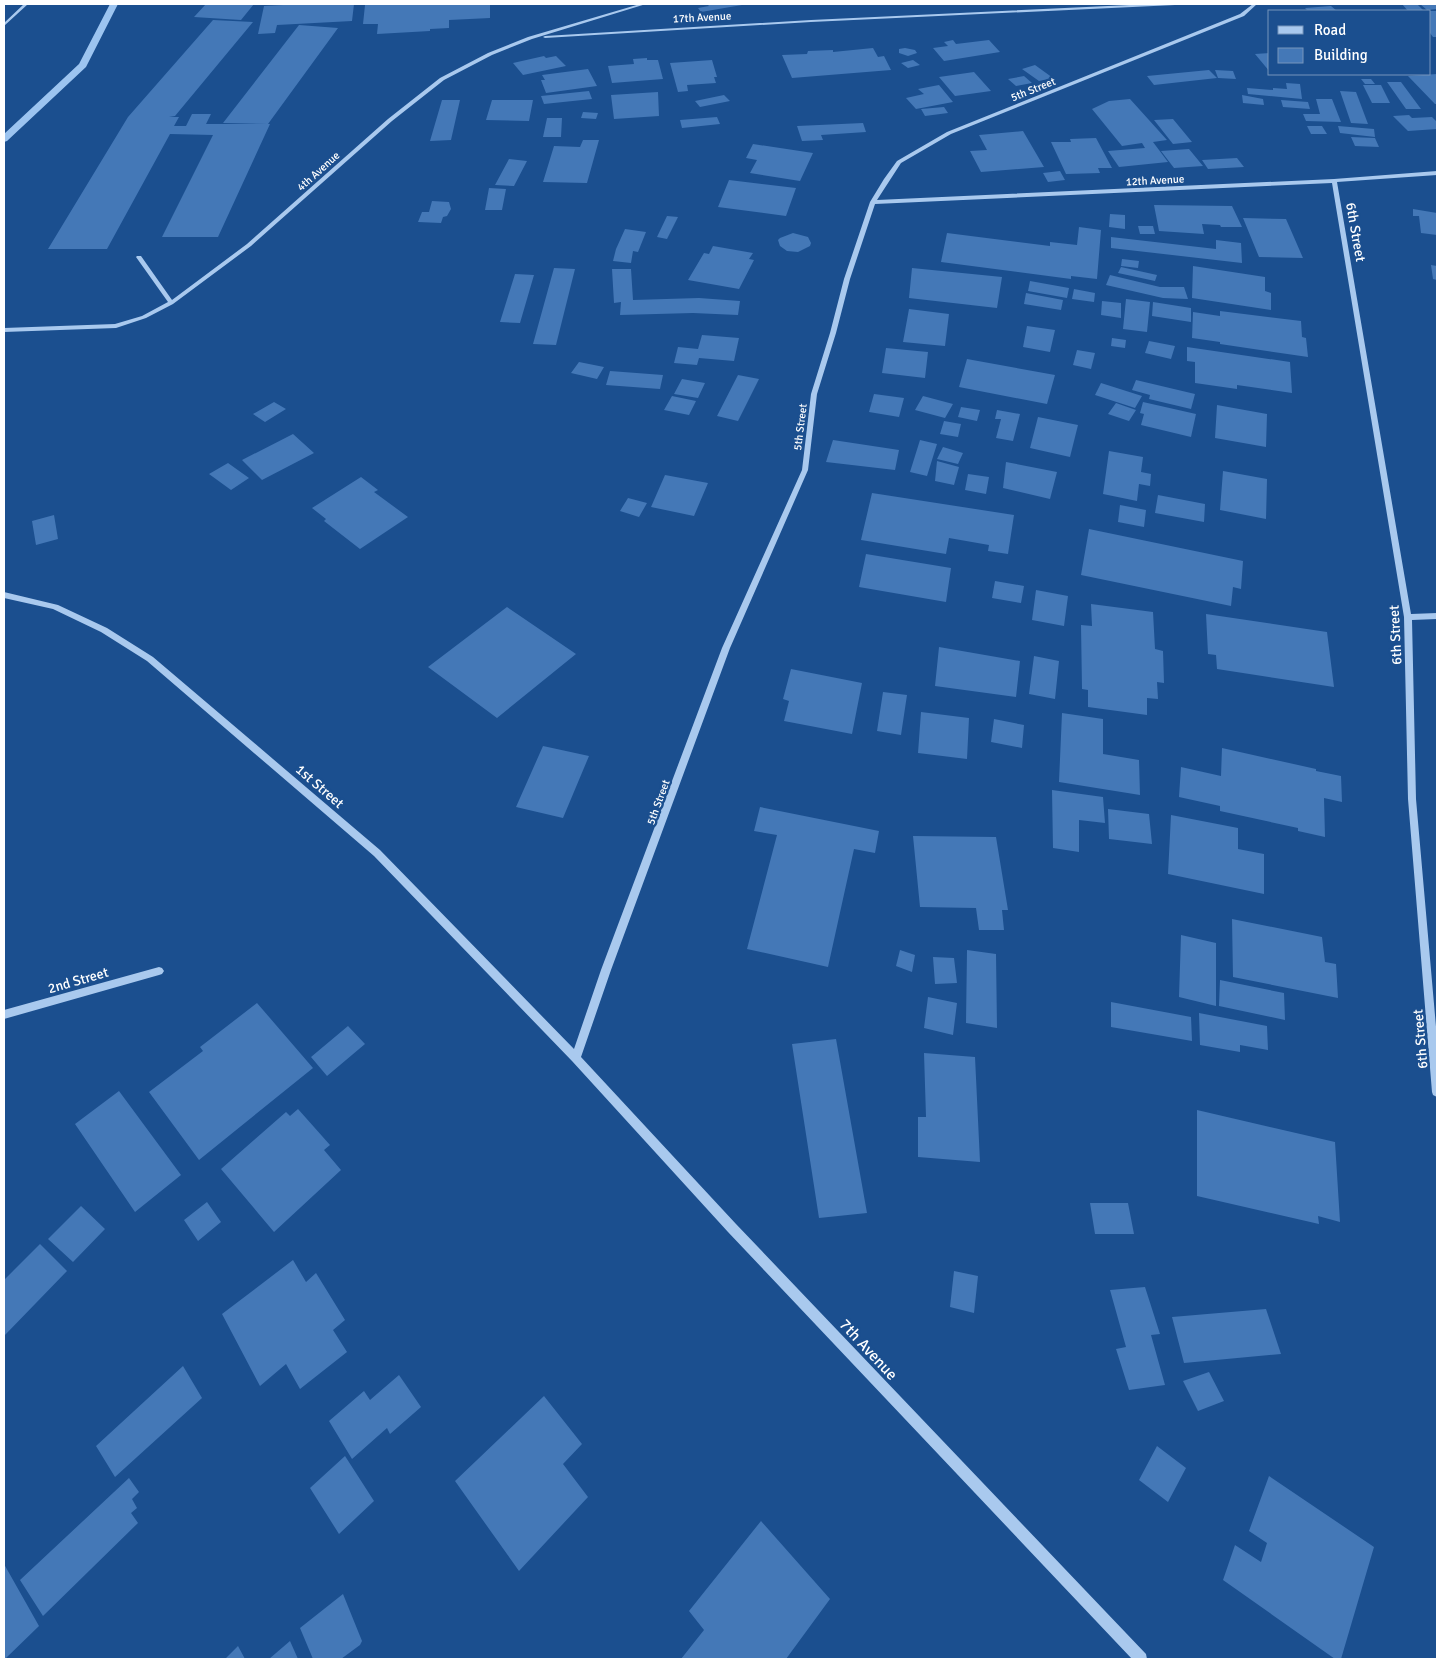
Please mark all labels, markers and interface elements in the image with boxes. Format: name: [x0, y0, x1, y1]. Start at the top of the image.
street label: 17th Avenue: [672, 9, 732, 26]
legend: [1268, 10, 1431, 75]
text: Road: [1314, 21, 1346, 39]
text: Building: [1314, 46, 1368, 64]
street label: 5th Street: [1009, 75, 1057, 104]
street label: 4th Avenue: [294, 149, 342, 194]
street label: 12th Avenue: [1125, 172, 1185, 189]
street label: 6th Street: [1342, 201, 1369, 263]
street label: 5th Street: [791, 403, 810, 451]
street label: 6th Street: [1385, 605, 1406, 665]
street label: 1st Street: [292, 761, 347, 812]
street label: 5th Street: [644, 778, 673, 826]
street label: 2nd Street: [46, 964, 110, 997]
street label: 6th Street: [1409, 1008, 1432, 1069]
street label: 7th Avenue: [835, 1315, 902, 1384]

